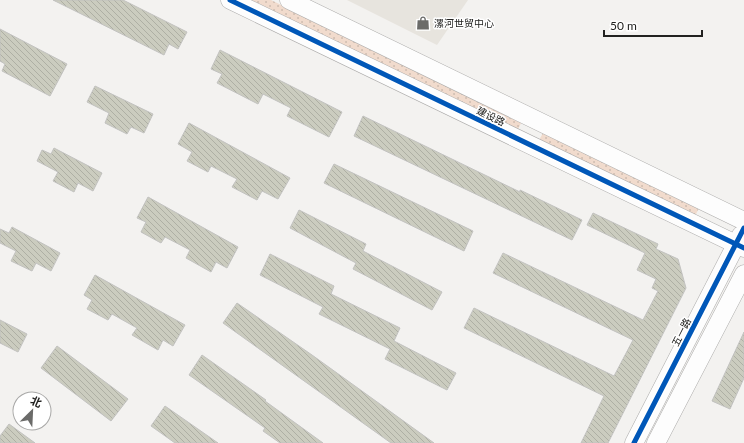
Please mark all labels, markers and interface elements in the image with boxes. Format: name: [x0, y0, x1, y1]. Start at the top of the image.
scale bar: [604, 12, 702, 38]
shop icon: 漯河世贸中心: [415, 15, 431, 31]
place label: 漯河世贸中心: [434, 17, 494, 29]
text: 50 m: [610, 18, 637, 33]
street label: 建设路: [475, 104, 507, 128]
street label: 五一路: [669, 316, 693, 348]
north arrow: [12, 391, 52, 431]
text: 北: [29, 393, 44, 410]

